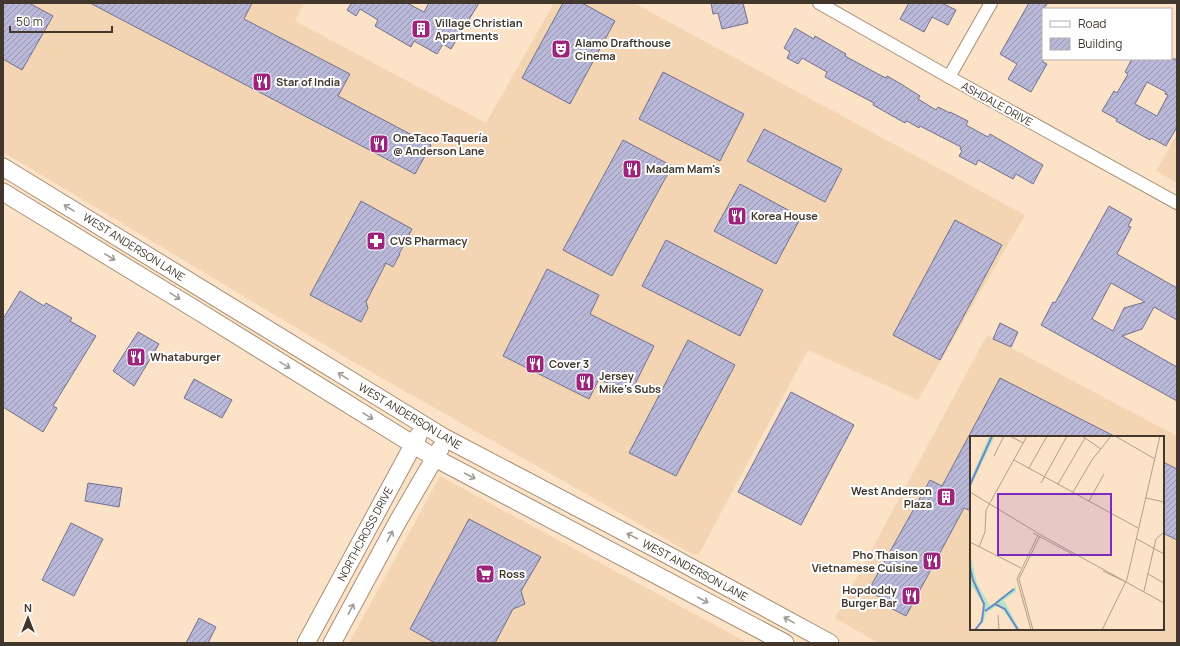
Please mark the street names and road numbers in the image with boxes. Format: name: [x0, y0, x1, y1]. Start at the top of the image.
street label: ASHDALE DRIVE: [959, 78, 1035, 129]
street label: WEST ANDERSON LANE: [80, 209, 188, 284]
street label: WEST ANDERSON LANE: [356, 379, 464, 452]
street label: NORTHCROSS DRIVE: [333, 484, 396, 584]
street label: WEST ANDERSON LANE: [640, 535, 751, 604]

